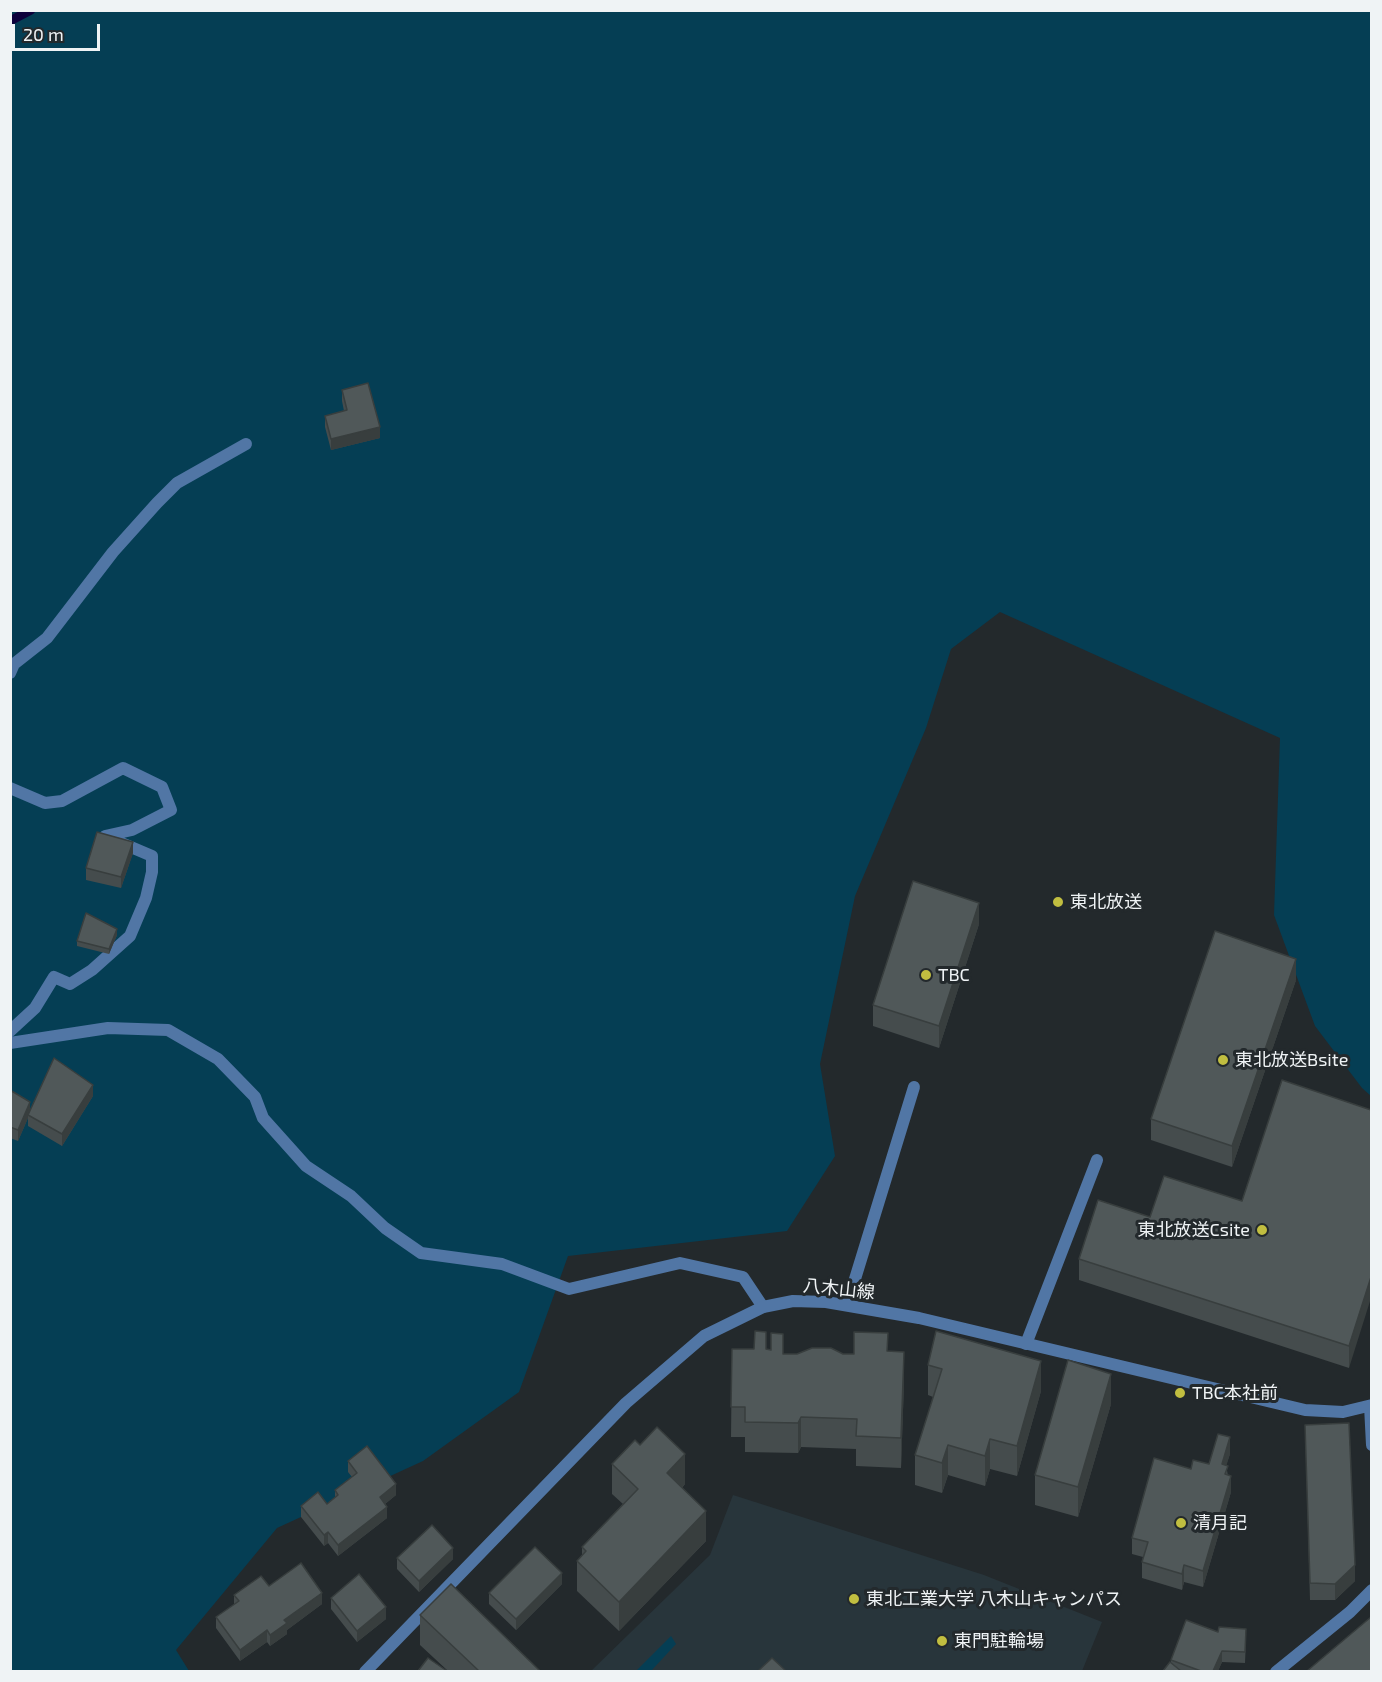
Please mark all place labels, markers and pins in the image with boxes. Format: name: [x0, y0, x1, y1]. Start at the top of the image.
place label: 東北放送: [1070, 891, 1142, 913]
marker: 東北放送: [1051, 895, 1065, 909]
place label: TBC: [938, 964, 970, 986]
marker: TBC: [919, 968, 933, 982]
place label: 東北放送Bsite: [1235, 1049, 1348, 1071]
marker: 東北放送Bsite: [1216, 1053, 1230, 1067]
place label: 東北放送Csite: [1138, 1219, 1250, 1241]
marker: 東北放送Csite: [1255, 1223, 1269, 1237]
place label: TBC本社前: [1192, 1382, 1278, 1404]
marker: TBC本社前: [1173, 1386, 1187, 1400]
place label: 清月記: [1193, 1512, 1247, 1534]
marker: 清月記: [1174, 1516, 1188, 1530]
place label: 東北工業大学 八木山キャンパス: [866, 1588, 1122, 1610]
marker: 東北工業大学 八木山キャンパス: [847, 1592, 861, 1606]
place label: 東門駐輪場: [954, 1630, 1044, 1652]
marker: 東門駐輪場: [935, 1634, 949, 1648]

